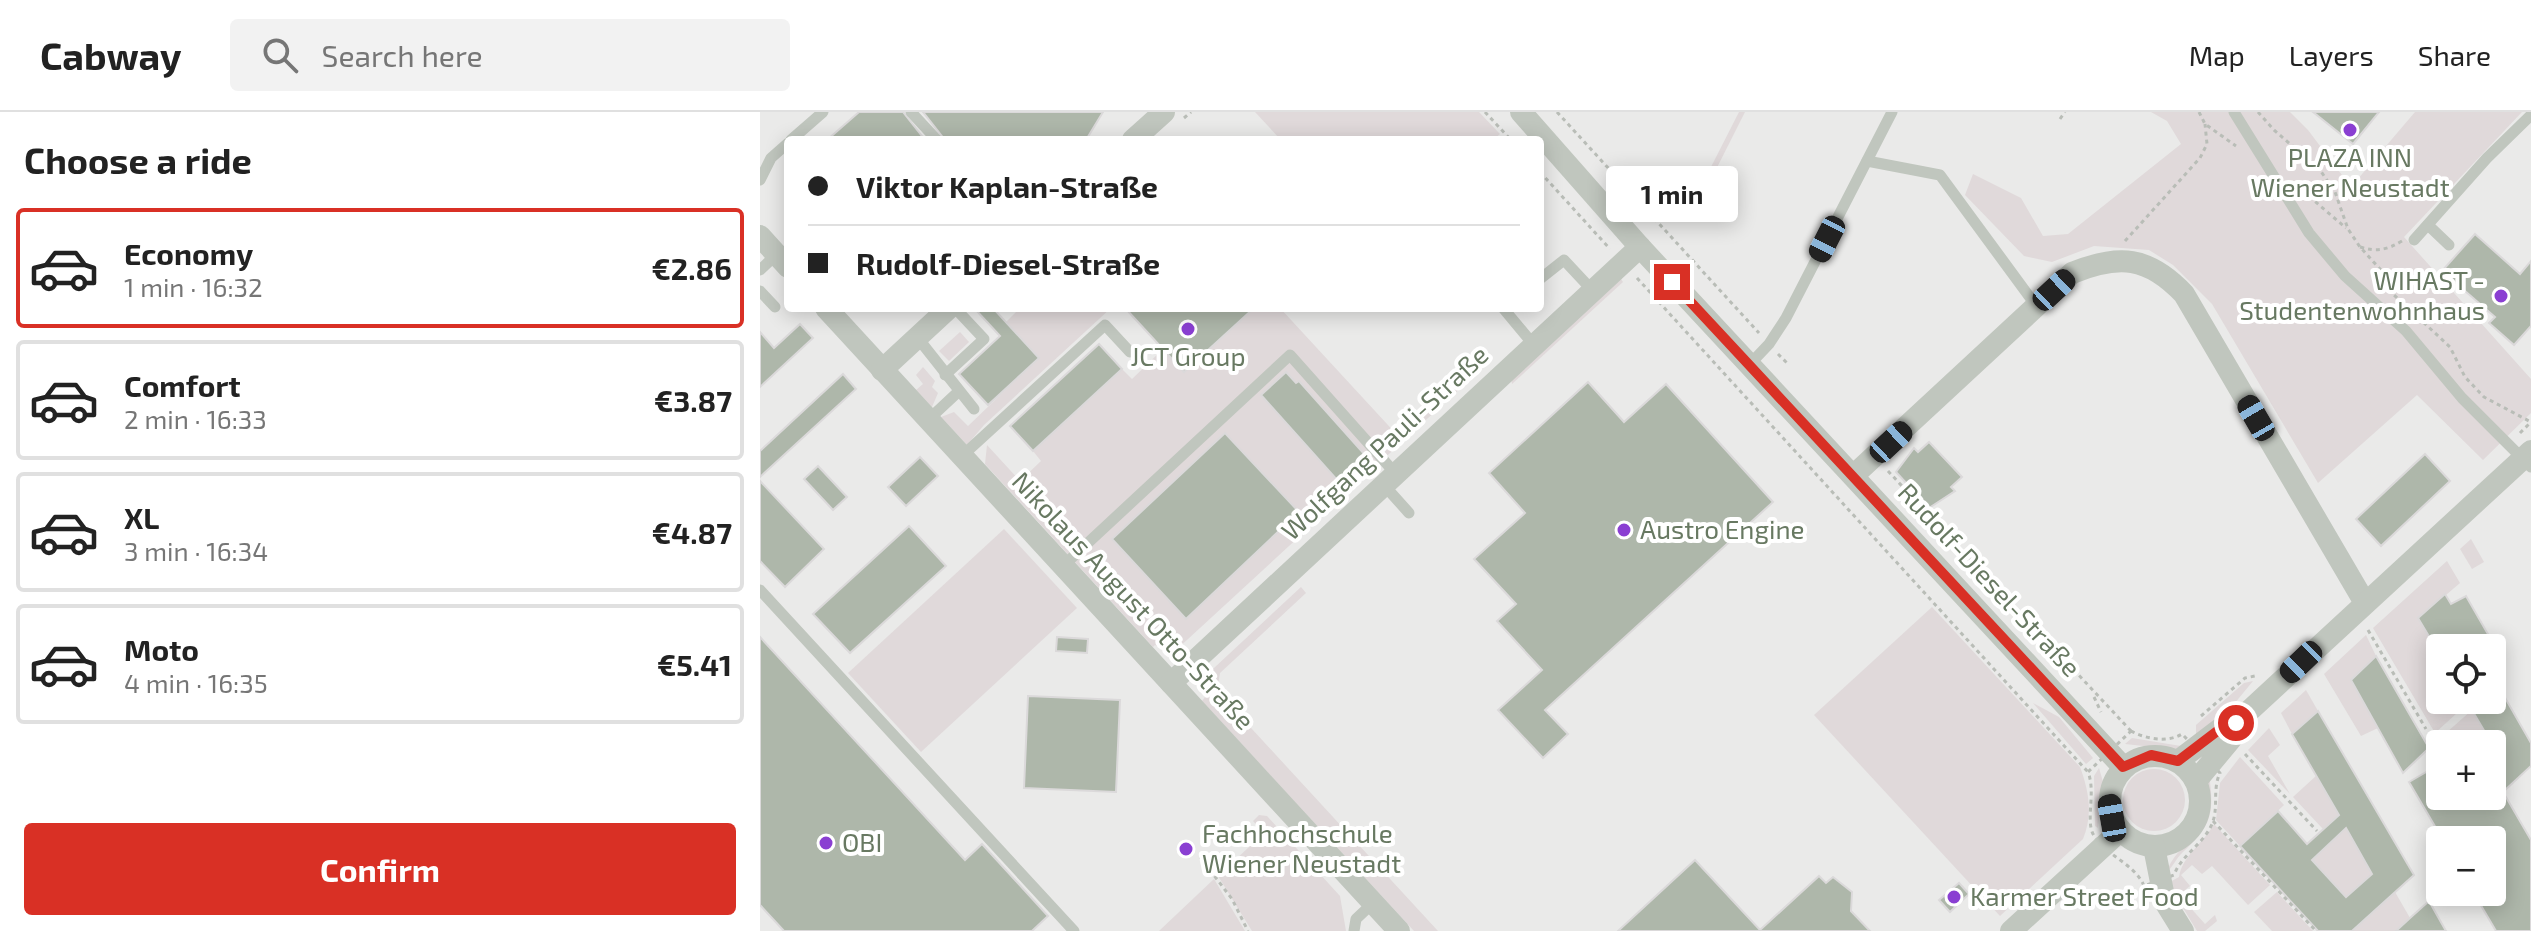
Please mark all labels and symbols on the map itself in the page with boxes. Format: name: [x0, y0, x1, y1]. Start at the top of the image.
marker: PLAZA INN Wiener Neustadt: [2341, 121, 2359, 139]
place label: PLAZA INN Wiener Neustadt: [2250, 141, 2450, 202]
callout: 1 min: [1606, 166, 1738, 222]
car: [1805, 212, 1849, 266]
route end: [1654, 264, 1690, 300]
place label: WIHAST - Studentenwohnhaus: [2239, 264, 2485, 325]
car: [2028, 265, 2080, 315]
marker: WIHAST - Studentenwohnhaus: [2492, 287, 2510, 305]
marker: JCT Group: [1179, 320, 1197, 338]
street label: Wolfgang Pauli-Straße: [1274, 338, 1494, 546]
place label: JCT Group: [1130, 340, 1246, 371]
car: [2234, 391, 2278, 445]
car: [1865, 417, 1917, 467]
street label: Nikolaus August Otto-Straße: [1007, 465, 1262, 735]
street label: Rudolf-Diesel-Straße: [1893, 476, 2088, 682]
place label: Austro Engine: [1640, 513, 1804, 544]
marker: Austro Engine: [1615, 521, 1633, 539]
car: [2275, 637, 2327, 687]
route start: [2218, 705, 2254, 741]
car: [2096, 792, 2128, 844]
place label: Fachhochschule Wiener Neustadt: [1202, 817, 1401, 878]
place label: OBI: [842, 826, 882, 857]
marker: OBI: [817, 834, 835, 852]
marker: Fachhochschule Wiener Neustadt: [1177, 840, 1195, 858]
place label: Karmer Street Food: [1970, 880, 2199, 911]
marker: Karmer Street Food: [1945, 888, 1963, 906]

